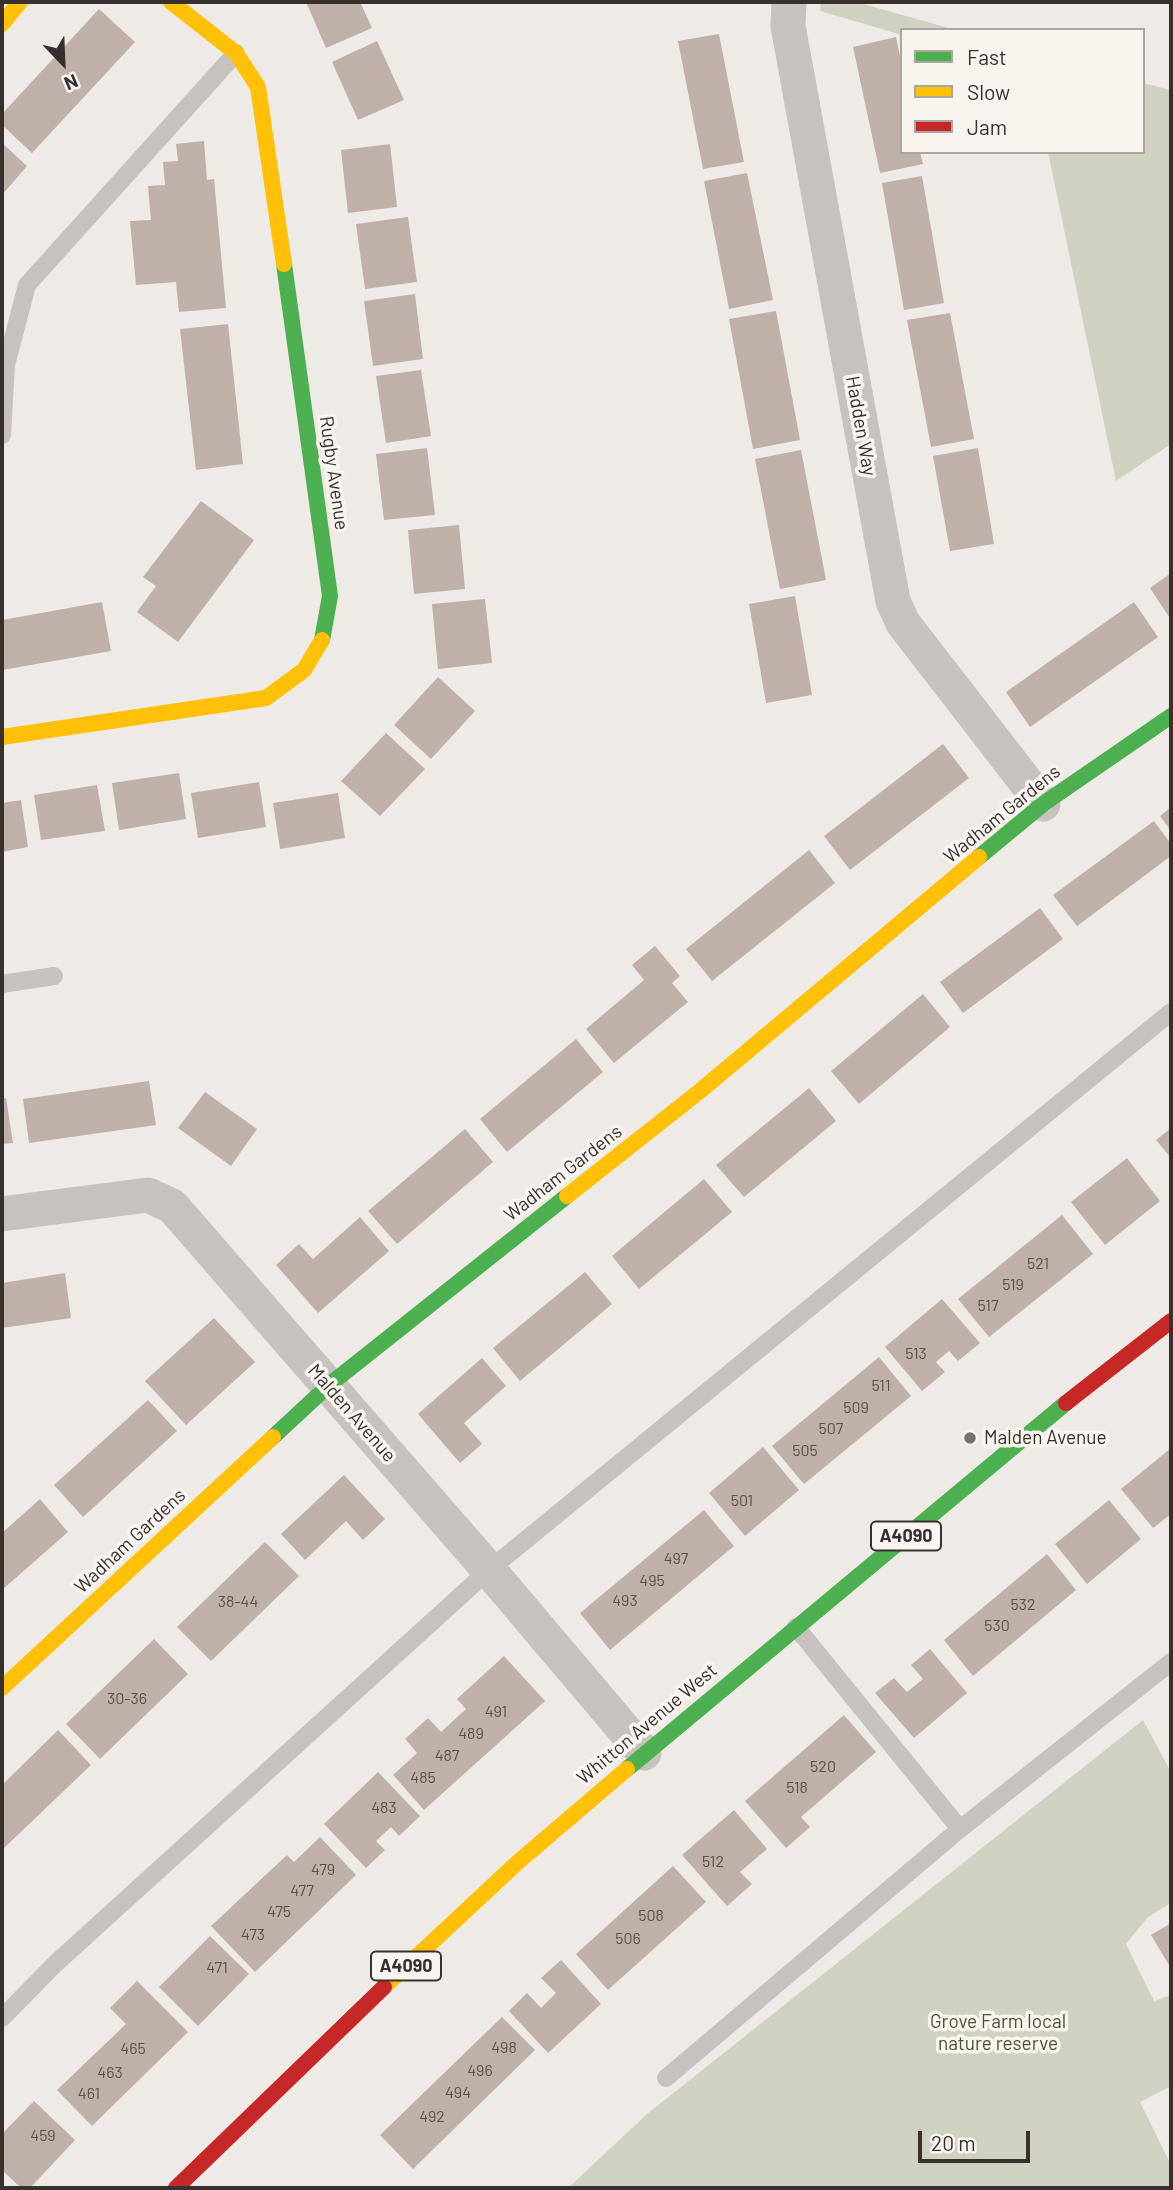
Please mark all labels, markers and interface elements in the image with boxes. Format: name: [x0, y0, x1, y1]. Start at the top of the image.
north arrow: [28, 28, 98, 98]
legend: [900, 28, 1145, 154]
text: Fast: [967, 44, 1007, 69]
text: N: [61, 70, 82, 96]
text: Slow: [967, 79, 1010, 104]
text: Jam: [967, 114, 1007, 139]
street label: Hadden Way: [841, 374, 881, 478]
street label: Rugby Avenue: [315, 414, 353, 532]
street label: Wadham Gardens: [939, 760, 1065, 868]
street label: Wadham Gardens: [500, 1120, 626, 1226]
house number: 521: [1027, 1254, 1049, 1274]
house number: 519: [1002, 1275, 1024, 1295]
house number: 517: [978, 1296, 998, 1316]
house number: 513: [905, 1344, 927, 1364]
street label: Malden Avenue: [303, 1359, 401, 1467]
house number: 511: [871, 1376, 891, 1396]
house number: 509: [843, 1398, 869, 1418]
house number: 507: [819, 1419, 843, 1439]
place label: Malden Avenue: [984, 1427, 1107, 1449]
marker: Malden Avenue: [962, 1430, 978, 1446]
house number: 505: [792, 1441, 818, 1461]
street label: Wadham Gardens: [70, 1484, 190, 1598]
house number: 501: [731, 1491, 753, 1511]
road number: A4090: [871, 1521, 941, 1550]
house number: 497: [664, 1549, 688, 1569]
house number: 495: [639, 1571, 665, 1591]
house number: 493: [612, 1591, 638, 1611]
house number: 38-44: [218, 1592, 258, 1612]
house number: 532: [1010, 1595, 1036, 1615]
house number: 530: [984, 1616, 1010, 1636]
street label: Whitton Avenue West: [572, 1659, 722, 1789]
house number: 30-36: [107, 1689, 147, 1709]
house number: 491: [485, 1702, 507, 1722]
house number: 489: [458, 1724, 484, 1744]
house number: 487: [435, 1746, 459, 1766]
house number: 520: [810, 1757, 836, 1777]
house number: 485: [410, 1768, 436, 1788]
house number: 518: [786, 1778, 808, 1798]
house number: 483: [371, 1798, 397, 1818]
house number: 512: [702, 1852, 724, 1872]
house number: 479: [311, 1860, 335, 1880]
house number: 477: [290, 1881, 314, 1901]
house number: 475: [267, 1902, 291, 1922]
house number: 508: [638, 1906, 664, 1926]
house number: 473: [241, 1925, 265, 1945]
house number: 506: [615, 1929, 641, 1949]
road number: A4090: [371, 1952, 441, 1980]
house number: 471: [206, 1958, 228, 1978]
park label: Grove Farm local nature reserve: [930, 2011, 1066, 2055]
house number: 498: [491, 2038, 517, 2058]
house number: 465: [120, 2039, 146, 2059]
house number: 496: [467, 2061, 493, 2081]
house number: 463: [97, 2063, 123, 2083]
house number: 494: [445, 2083, 471, 2103]
house number: 461: [78, 2084, 100, 2104]
house number: 492: [419, 2107, 445, 2127]
scale bar: [921, 2116, 1033, 2160]
house number: 459: [30, 2126, 56, 2146]
text: 20 m: [931, 2130, 976, 2155]

